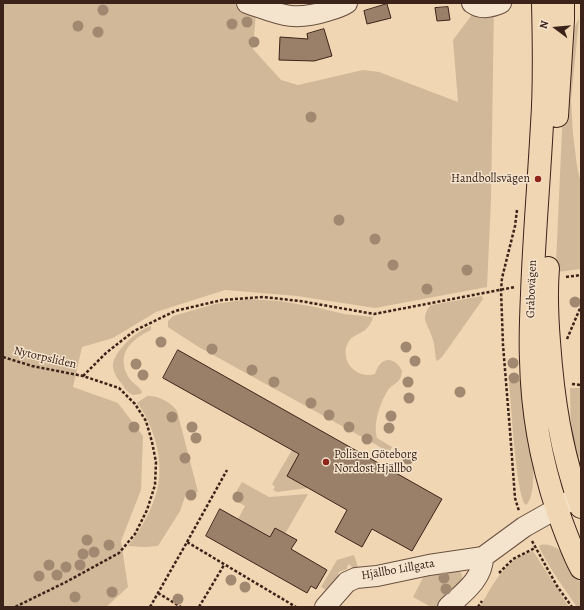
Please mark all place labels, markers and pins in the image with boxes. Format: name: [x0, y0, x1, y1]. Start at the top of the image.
place label: Handbollsvägen: [451, 172, 530, 186]
marker: Handbollsvägen: [533, 174, 543, 184]
place label: Polisen Göteborg Nordost Hjällbo: [334, 448, 417, 476]
marker: Polisen Göteborg Nordost Hjällbo: [321, 457, 331, 467]

